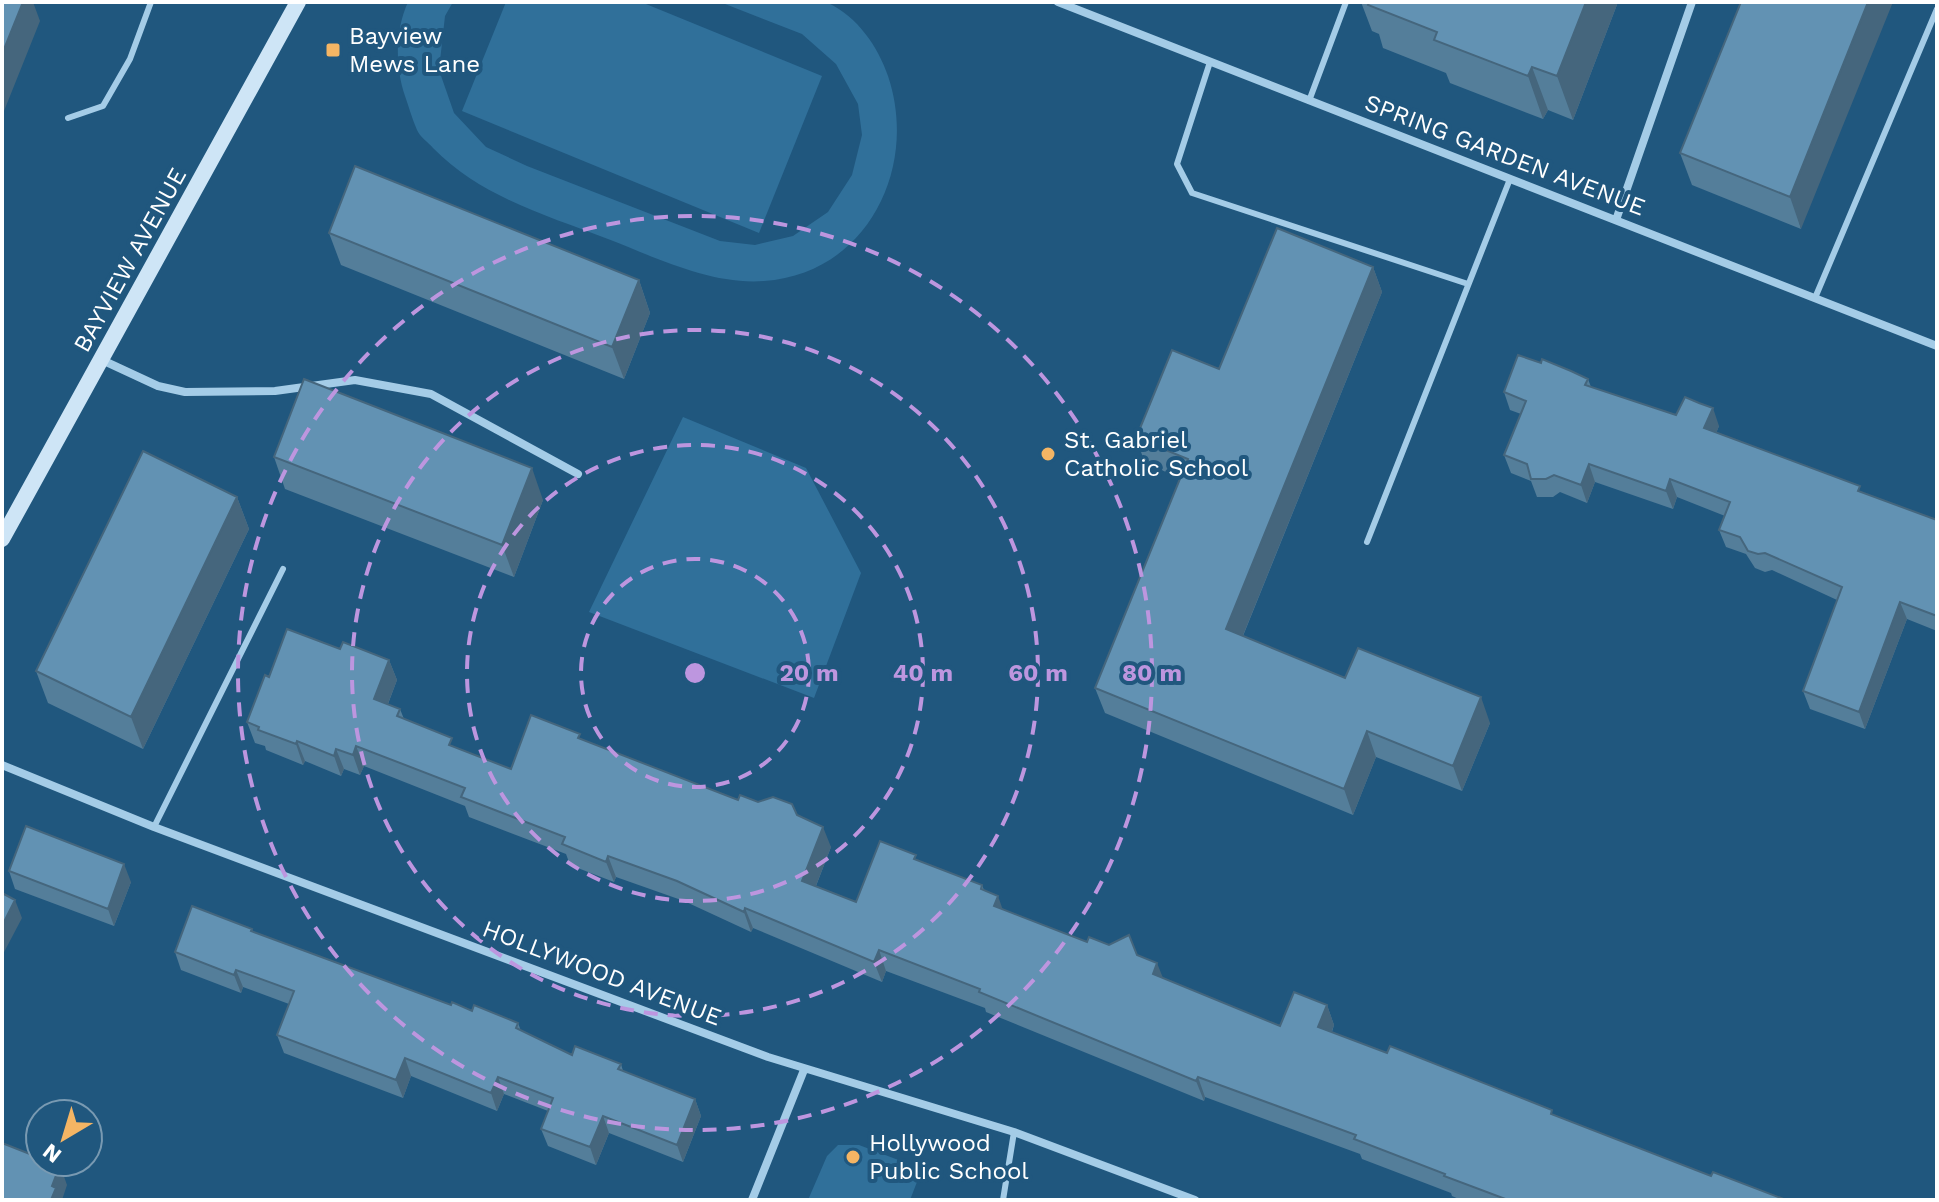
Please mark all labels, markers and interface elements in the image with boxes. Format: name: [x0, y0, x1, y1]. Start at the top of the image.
place label: Bayview Mews Lane: [349, 22, 480, 78]
marker: Bayview Mews Lane: [324, 41, 342, 59]
street label: SPRING GARDEN AVENUE: [1361, 89, 1649, 221]
street label: BAYVIEW AVENUE: [68, 163, 192, 357]
place label: St. Gabriel Catholic School: [1064, 426, 1249, 482]
marker: St. Gabriel Catholic School: [1039, 445, 1057, 463]
centre of rings: [681, 659, 709, 687]
text: 20 m: [779, 659, 839, 687]
text: 40 m: [893, 659, 953, 687]
text: 60 m: [1008, 659, 1068, 687]
text: 80 m: [1122, 659, 1182, 687]
street label: HOLLYWOOD AVENUE: [479, 914, 725, 1032]
north arrow: [24, 1098, 104, 1178]
place label: Hollywood Public School: [869, 1129, 1029, 1185]
text: N: [38, 1138, 66, 1168]
marker: Hollywood Public School: [844, 1148, 862, 1166]

